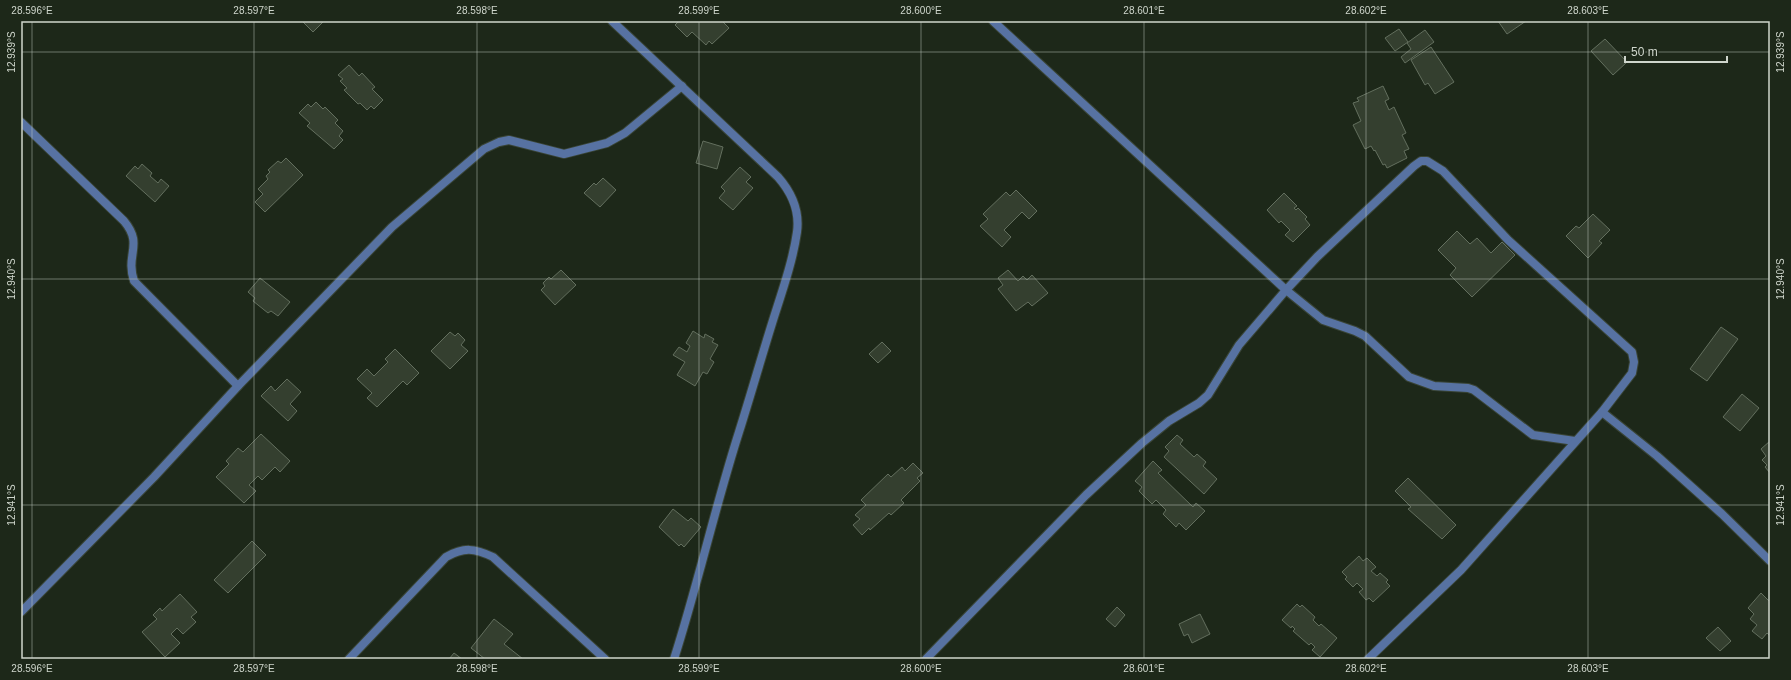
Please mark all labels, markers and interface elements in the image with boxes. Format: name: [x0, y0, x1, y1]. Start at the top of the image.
text: 28.596°E: [11, 5, 53, 16]
text: 28.597°E: [233, 5, 275, 16]
text: 28.598°E: [456, 5, 498, 16]
text: 28.599°E: [678, 5, 720, 16]
text: 28.600°E: [900, 5, 942, 16]
text: 28.601°E: [1123, 5, 1165, 16]
text: 28.602°E: [1345, 5, 1387, 16]
text: 28.603°E: [1567, 5, 1609, 16]
text: 12.939°S: [6, 31, 17, 73]
text: 12.939°S: [1775, 31, 1786, 73]
scale bar: [1625, 38, 1727, 64]
text: 50 m: [1631, 45, 1658, 59]
text: 12.940°S: [6, 258, 17, 300]
text: 12.940°S: [1775, 258, 1786, 300]
text: 12.941°S: [6, 484, 17, 526]
text: 12.941°S: [1775, 484, 1786, 526]
text: 28.596°E: [11, 663, 53, 674]
text: 28.597°E: [233, 663, 275, 674]
text: 28.598°E: [456, 663, 498, 674]
text: 28.599°E: [678, 663, 720, 674]
text: 28.600°E: [900, 663, 942, 674]
text: 28.601°E: [1123, 663, 1165, 674]
text: 28.602°E: [1345, 663, 1387, 674]
text: 28.603°E: [1567, 663, 1609, 674]

